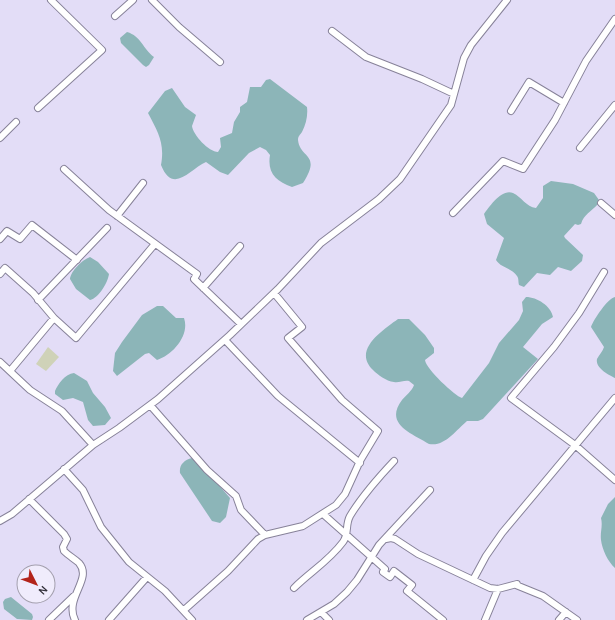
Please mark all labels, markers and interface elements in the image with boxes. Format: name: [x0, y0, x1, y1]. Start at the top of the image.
north arrow: [16, 564, 56, 604]
text: N: [36, 583, 51, 598]

